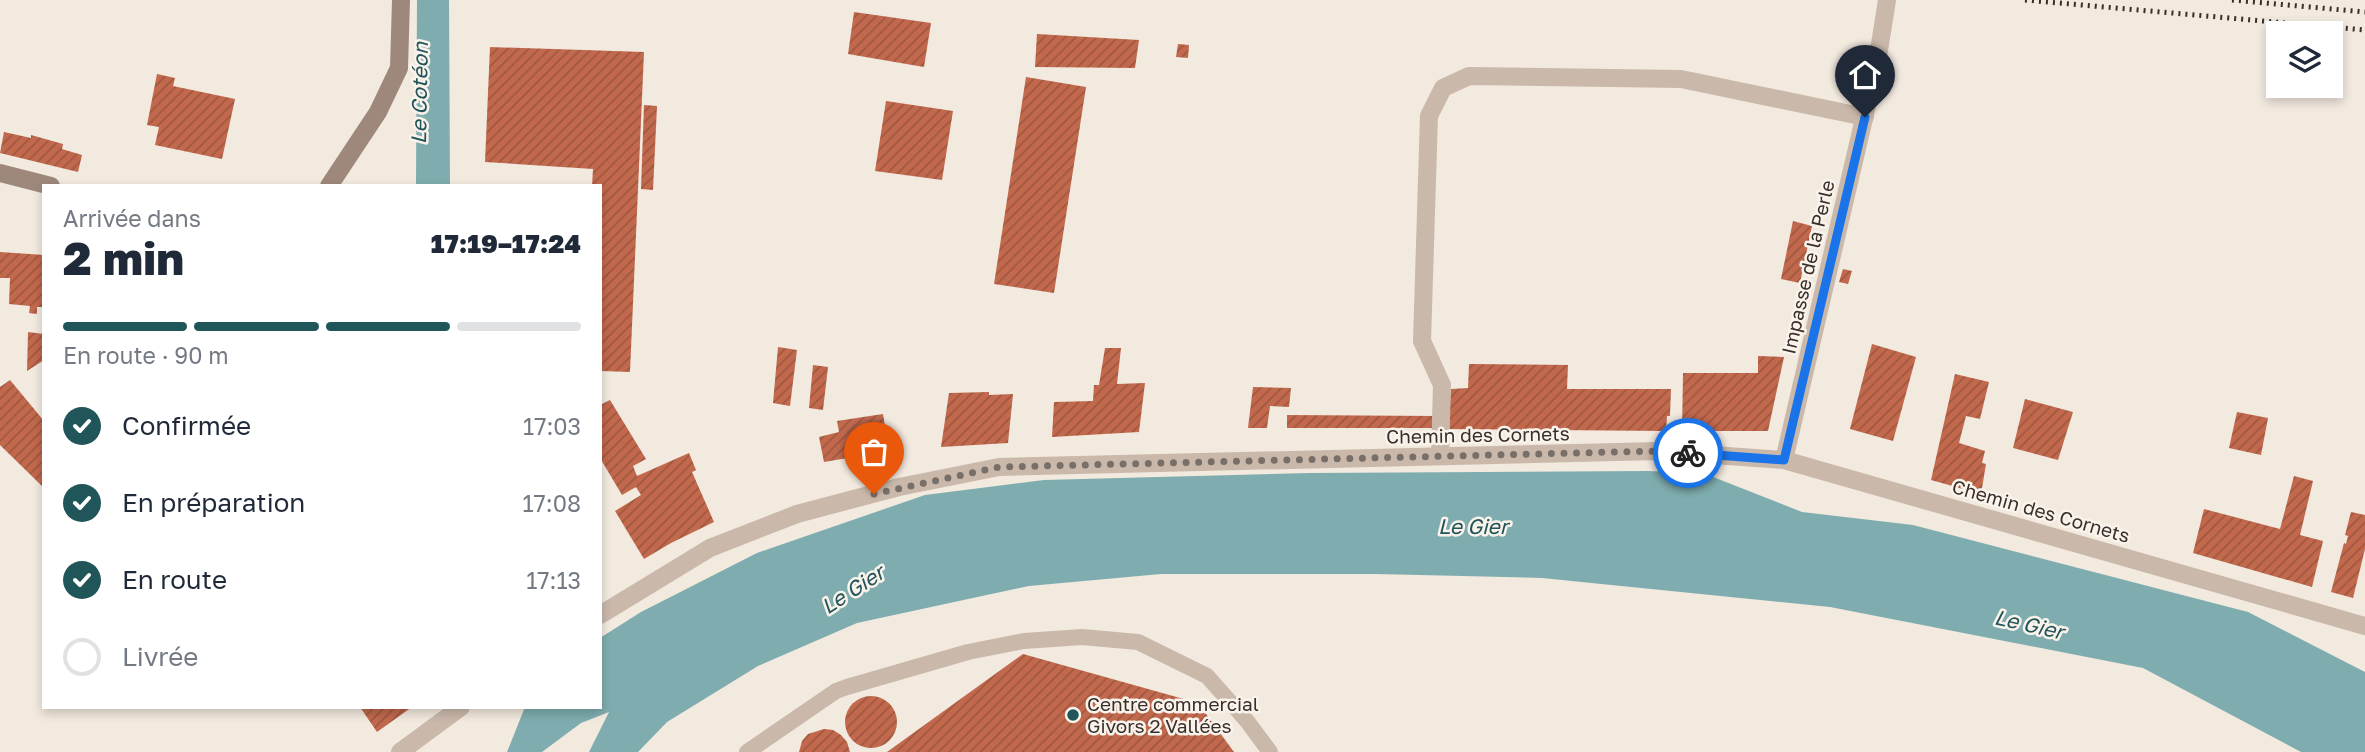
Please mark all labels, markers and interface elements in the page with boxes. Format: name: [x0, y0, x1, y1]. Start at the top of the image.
map controls: [2266, 21, 2343, 98]
button: layers: [2266, 21, 2343, 98]
water label: Le Cotéon: [405, 41, 433, 144]
pin: [1835, 45, 1895, 117]
icon: home: [1846, 56, 1884, 94]
street label: Impasse de la Perle: [1776, 178, 1839, 356]
text: Arrivée dans: [63, 204, 201, 232]
text: 17:19–17:24: [431, 228, 581, 259]
text: 2 min: [63, 230, 184, 285]
text: En route · 90 m: [63, 341, 229, 369]
icon: check: [63, 407, 101, 445]
text: Confirmée: [122, 410, 251, 441]
text: 17:03: [523, 412, 581, 440]
courier: [1653, 418, 1723, 488]
street label: Chemin des Cornets: [1386, 421, 1570, 448]
pin: [844, 422, 904, 494]
icon: bag: [855, 433, 893, 471]
icon: bike: [1669, 434, 1707, 472]
street label: Chemin des Cornets: [1950, 474, 2133, 547]
icon: check: [63, 484, 101, 522]
text: En préparation: [122, 487, 305, 518]
text: 17:08: [522, 489, 581, 517]
water label: Le Gier: [1438, 513, 1511, 539]
water label: Le Gier: [816, 558, 891, 619]
icon: check: [63, 561, 101, 599]
text: En route: [122, 564, 227, 595]
text: 17:13: [526, 566, 581, 594]
water label: Le Gier: [1992, 603, 2069, 645]
text: Livrée: [122, 641, 198, 672]
place label: Centre commercial Givors 2 Vallées: [1087, 692, 1259, 737]
marker: Centre commercial Givors 2 Vallées: [1065, 707, 1081, 723]

